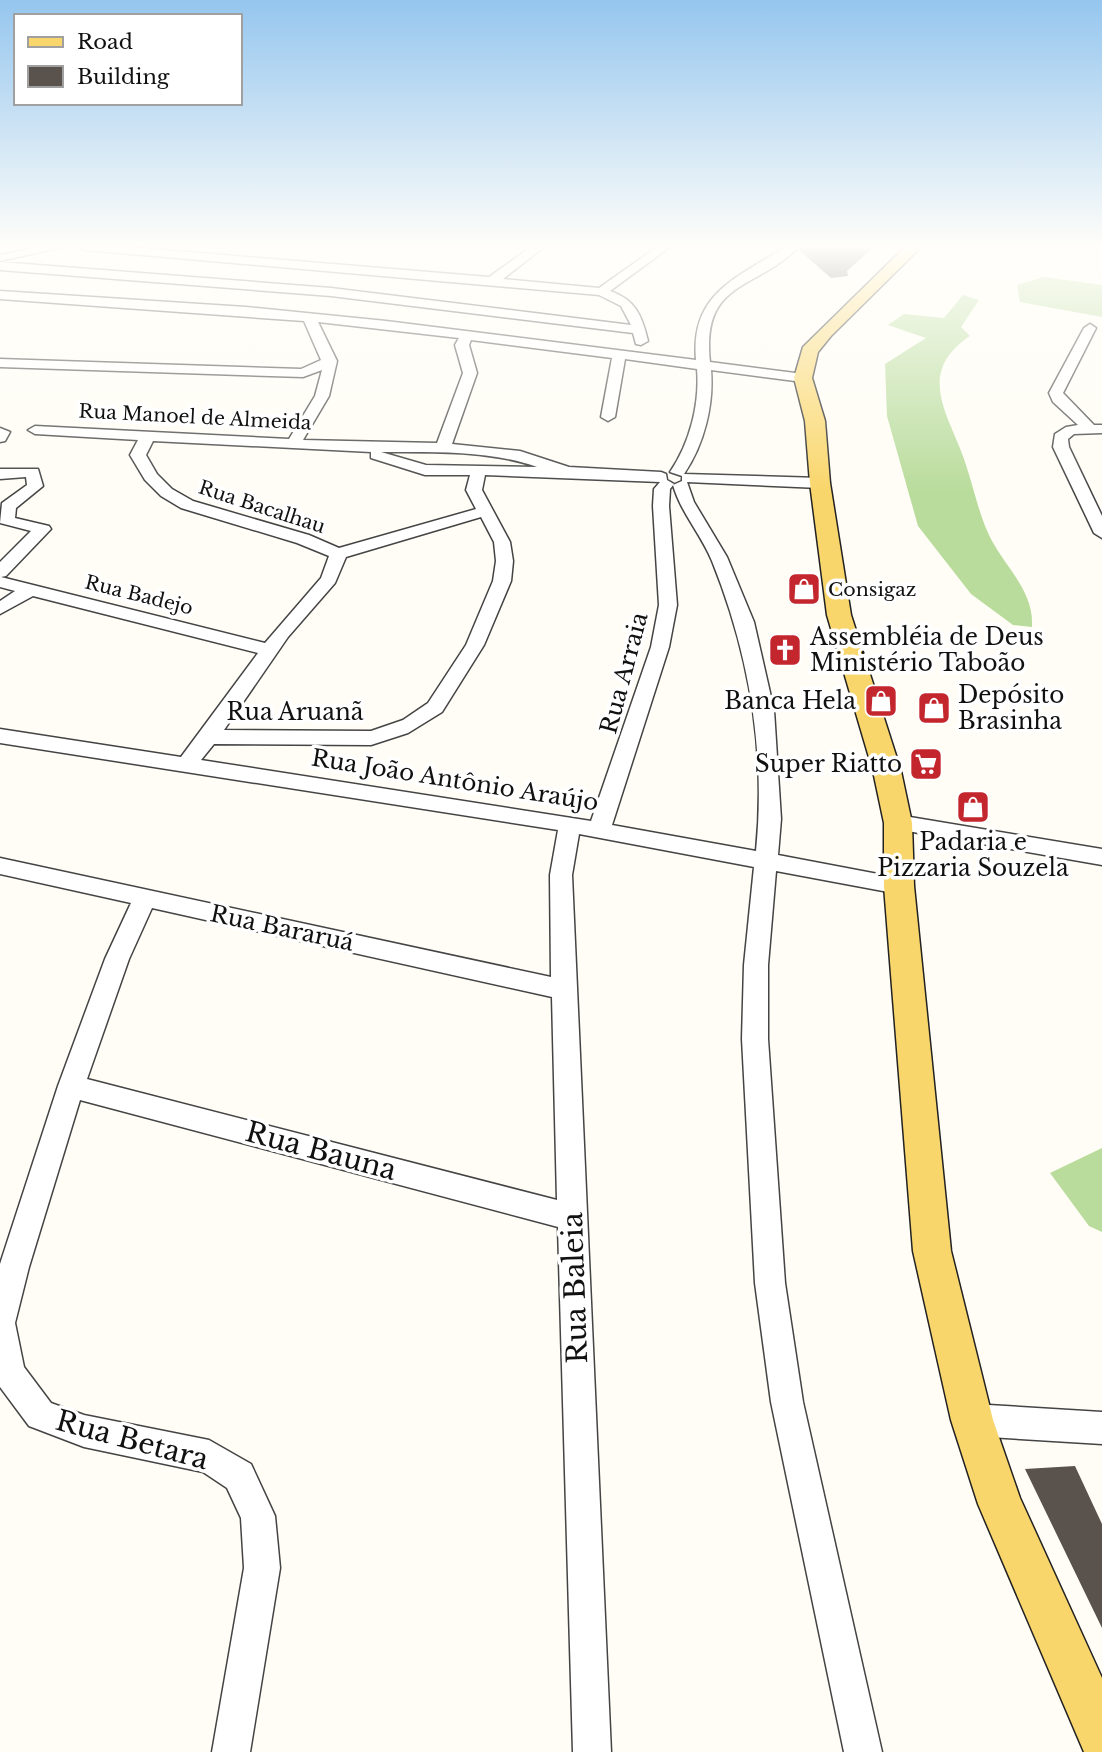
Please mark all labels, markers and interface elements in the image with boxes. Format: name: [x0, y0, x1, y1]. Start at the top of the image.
legend: [14, 14, 242, 105]
text: Road: [77, 29, 133, 55]
text: Building: [77, 64, 170, 90]
street label: Rua Manoel de Almeida: [78, 399, 312, 435]
street label: Rua Bacalhau: [196, 476, 328, 538]
street label: Rua Badejo: [83, 570, 195, 620]
shop icon: Consigaz: [785, 570, 823, 608]
place label: Consigaz: [828, 578, 916, 601]
street label: Rua Arraia: [594, 609, 654, 737]
place label: Assembléia de Deus Ministério Taboão: [809, 623, 1044, 677]
church icon: Assembléia de Deus Ministério Taboão: [766, 631, 804, 669]
place label: Depósito Brasinha: [958, 681, 1064, 735]
shop icon: Banca Hela: [862, 682, 900, 720]
place label: Banca Hela: [724, 687, 856, 715]
shop icon: Depósito Brasinha: [915, 689, 953, 727]
street label: Rua Aruanã: [226, 698, 364, 726]
street label: Rua João Antônio Araújo: [309, 743, 601, 817]
supermarket icon: Super Riatto: [907, 745, 945, 783]
place label: Super Riatto: [755, 750, 902, 778]
shop icon: Padaria e Pizzaria Souzela: [954, 788, 992, 826]
place label: Padaria e Pizzaria Souzela: [877, 828, 1069, 882]
street label: Rua Bararuá: [208, 899, 356, 957]
street label: Rua Bauna: [242, 1114, 401, 1188]
street label: Rua Baleia: [555, 1211, 595, 1364]
street label: Rua Betara: [52, 1403, 213, 1477]

